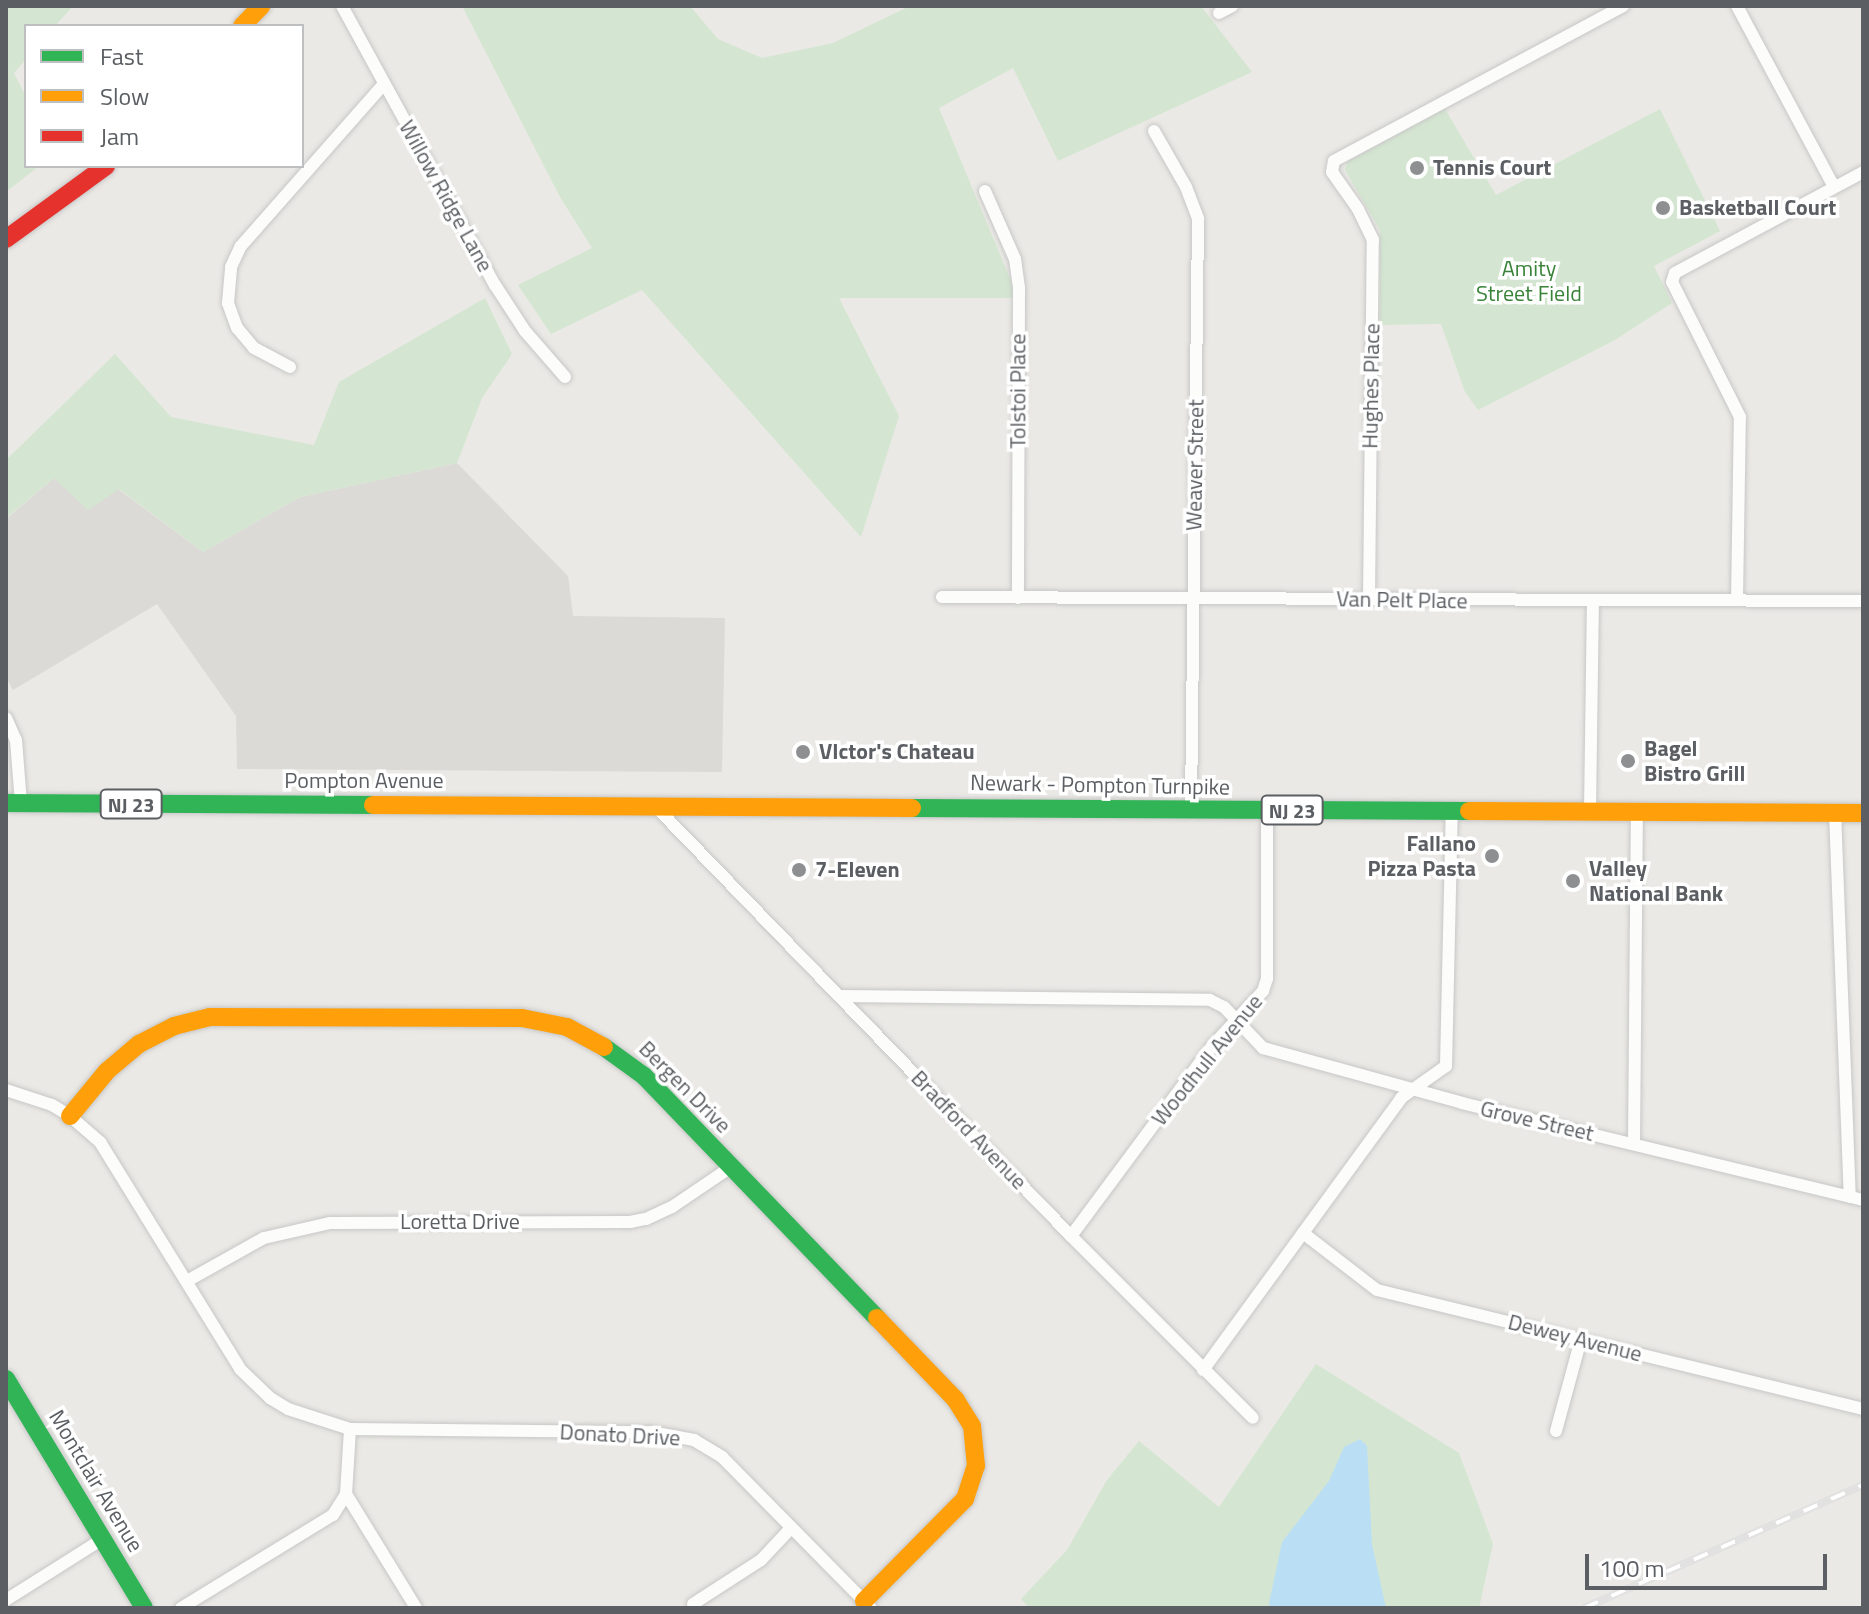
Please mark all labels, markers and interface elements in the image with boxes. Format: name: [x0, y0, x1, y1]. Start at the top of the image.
legend: [24, 24, 304, 168]
text: Fast: [100, 38, 143, 74]
text: Slow: [100, 78, 149, 114]
street label: Willow Ridge Lane: [393, 116, 499, 276]
text: Jam: [100, 118, 139, 154]
place label: Tennis Court: [1433, 155, 1551, 181]
marker: Tennis Court: [1408, 159, 1426, 177]
place label: Basketball Court: [1679, 195, 1836, 221]
marker: Basketball Court: [1654, 199, 1672, 217]
park label: Amity Street Field: [1476, 255, 1582, 306]
street label: Hughes Place: [1357, 323, 1385, 449]
street label: Tolstoi Place: [1005, 333, 1031, 449]
street label: Weaver Street: [1181, 399, 1209, 531]
street label: Van Pelt Place: [1336, 586, 1468, 614]
place label: Bagel Bistro Grill: [1644, 735, 1745, 786]
place label: VIctor's Chateau: [819, 739, 975, 765]
marker: VIctor's Chateau: [794, 743, 812, 761]
marker: Bagel Bistro Grill: [1619, 752, 1637, 770]
street label: Pompton Avenue: [284, 768, 444, 794]
street label: Newark - Pompton Turnpike: [970, 770, 1230, 800]
road number: NJ 23: [99, 788, 163, 820]
road number: NJ 23: [1260, 794, 1324, 826]
place label: Fallano Pizza Pasta: [1368, 830, 1476, 882]
marker: Fallano Pizza Pasta: [1483, 847, 1501, 865]
place label: Valley National Bank: [1589, 855, 1723, 906]
place label: 7-Eleven: [815, 857, 900, 883]
marker: 7-Eleven: [790, 861, 808, 879]
marker: Valley National Bank: [1564, 872, 1582, 890]
street label: Woodhull Avenue: [1146, 989, 1268, 1131]
street label: Bergen Drive: [633, 1035, 737, 1139]
street label: Bradford Avenue: [906, 1065, 1032, 1195]
street label: Grove Street: [1478, 1095, 1596, 1147]
street label: Loretta Drive: [400, 1209, 520, 1235]
street label: Dewey Avenue: [1505, 1309, 1645, 1367]
street label: Montclair Avenue: [43, 1405, 149, 1557]
street label: Donato Drive: [559, 1419, 681, 1451]
scale bar: [1589, 1538, 1831, 1588]
text: 100 m: [1599, 1550, 1665, 1586]

